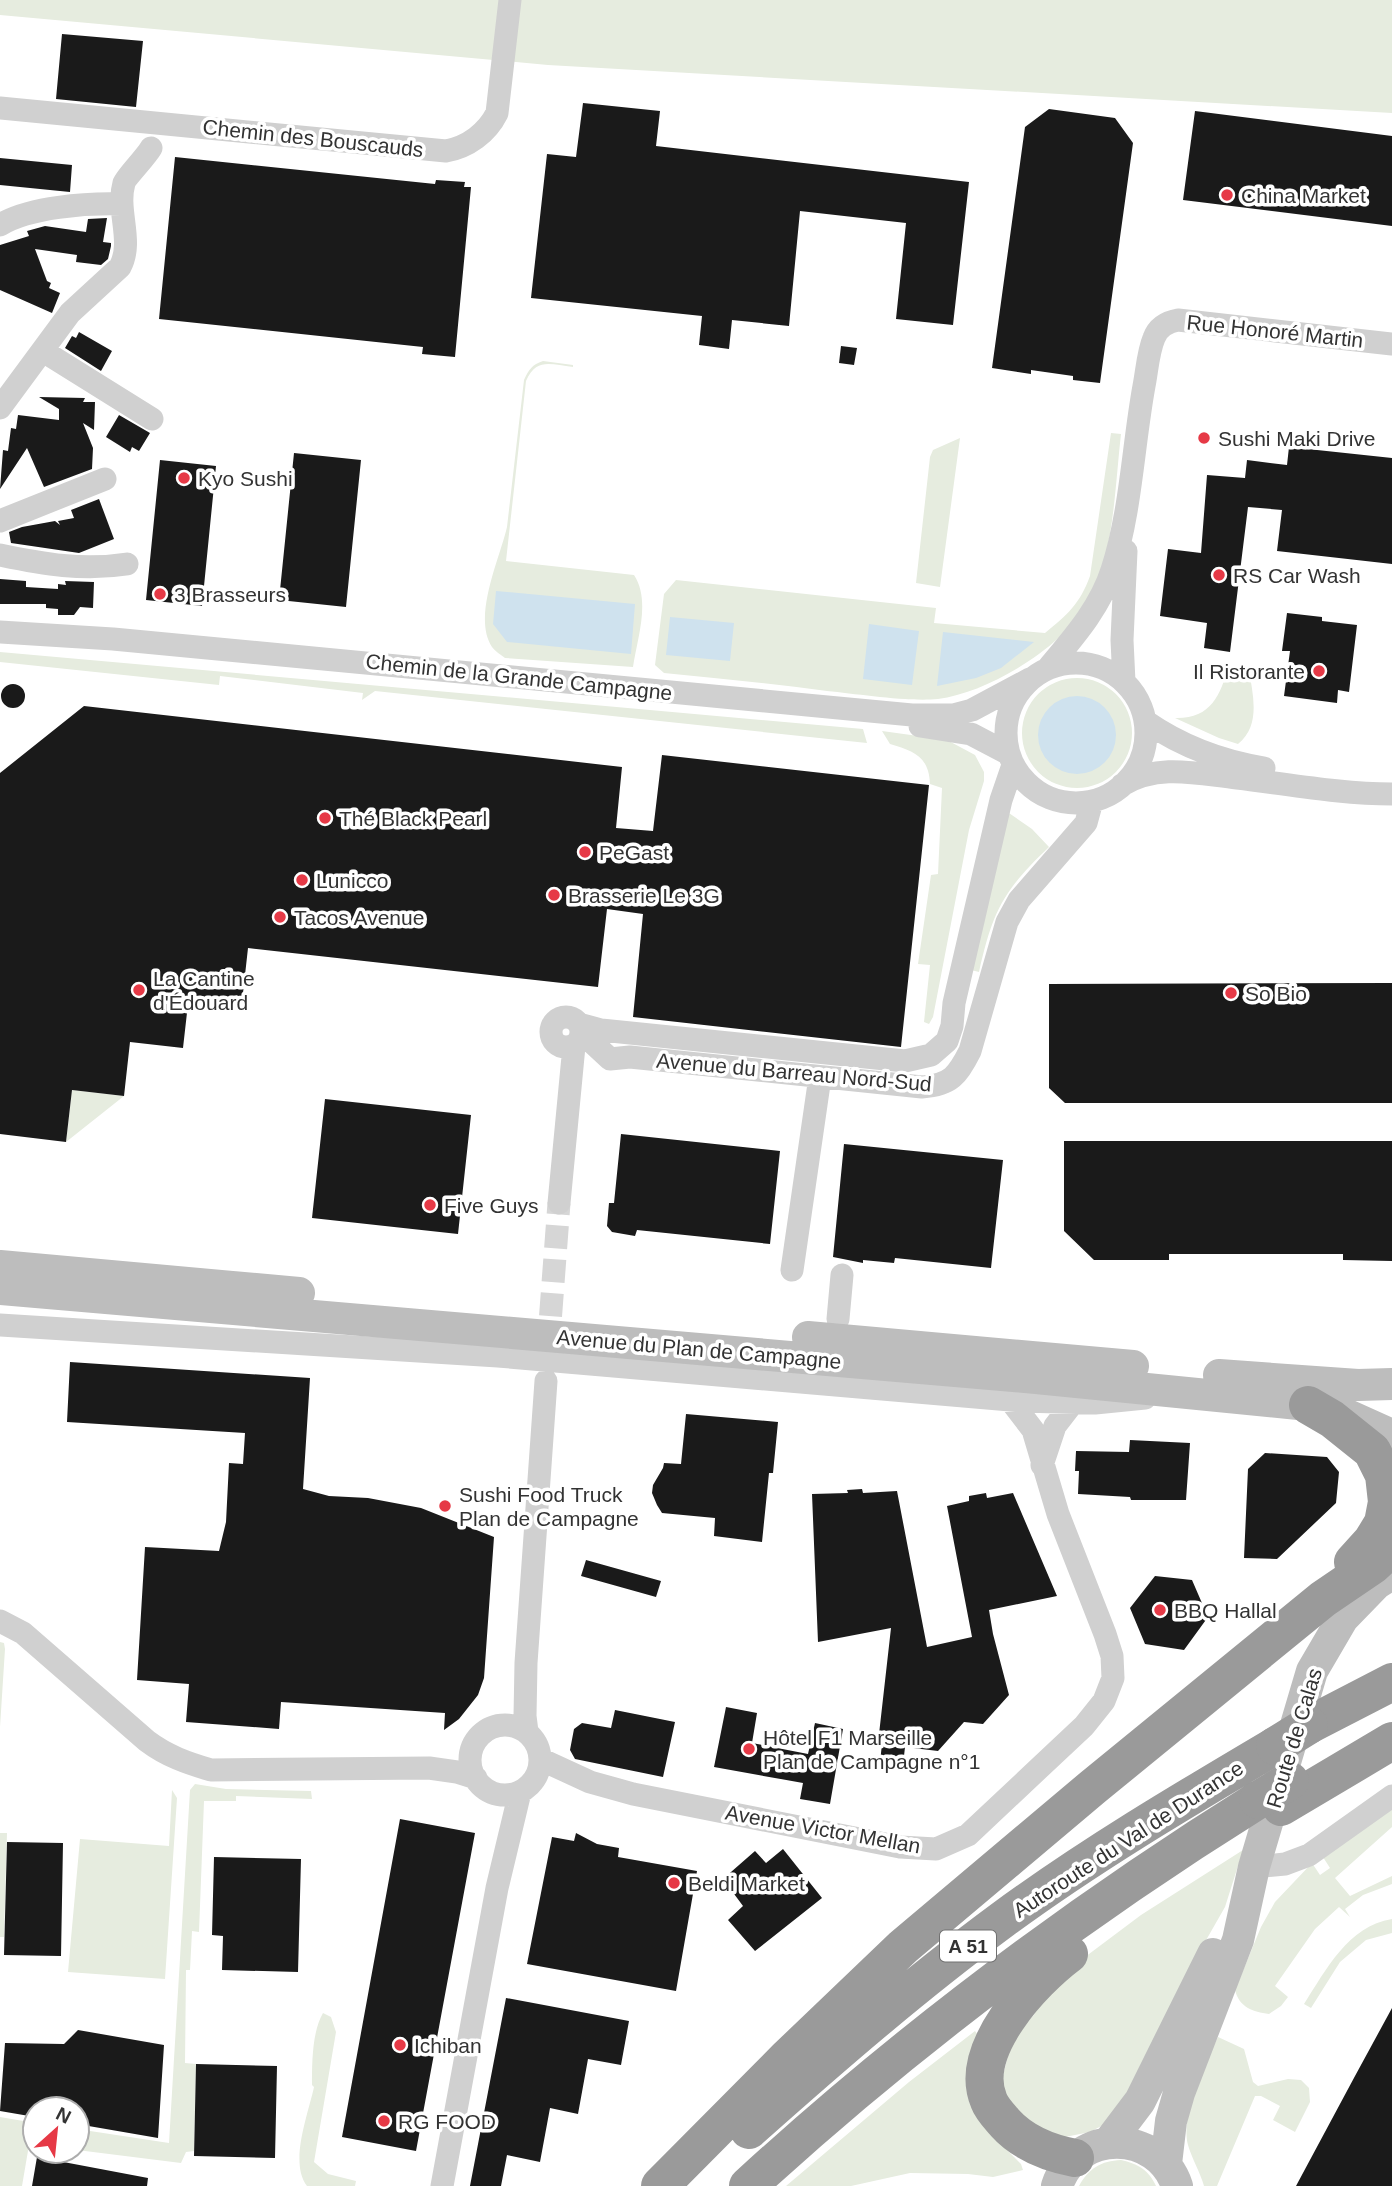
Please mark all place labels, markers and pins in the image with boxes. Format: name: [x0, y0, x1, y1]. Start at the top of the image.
place label: China Market: [1241, 184, 1366, 207]
marker: China Market: [1219, 187, 1235, 203]
place label: Sushi Maki Drive: [1218, 427, 1376, 450]
marker: Sushi Maki Drive: [1196, 430, 1212, 446]
place label: Kyo Sushi: [198, 467, 293, 490]
marker: Kyo Sushi: [176, 470, 192, 486]
place label: RS Car Wash: [1233, 564, 1361, 587]
marker: RS Car Wash: [1211, 567, 1227, 583]
place label: 3 Brasseurs: [174, 583, 286, 606]
marker: 3 Brasseurs: [152, 586, 168, 602]
place label: Il Ristorante: [1193, 660, 1305, 683]
marker: Il Ristorante: [1311, 663, 1327, 679]
place label: Thé Black Pearl: [339, 807, 487, 830]
marker: Thé Black Pearl: [317, 810, 333, 826]
place label: PeGast: [599, 841, 669, 864]
marker: PeGast: [577, 844, 593, 860]
place label: Lunicco: [316, 869, 388, 892]
marker: Lunicco: [294, 872, 310, 888]
place label: Brasserie Le 3G: [568, 884, 720, 907]
marker: Brasserie Le 3G: [546, 887, 562, 903]
place label: Tacos Avenue: [294, 906, 424, 929]
marker: Tacos Avenue: [272, 909, 288, 925]
place label: La Cantine d'Édouard: [153, 967, 255, 1014]
marker: La Cantine d'Édouard: [131, 982, 147, 998]
place label: So Bio: [1245, 982, 1307, 1005]
marker: So Bio: [1223, 985, 1239, 1001]
place label: Five Guys: [444, 1194, 539, 1217]
marker: Five Guys: [422, 1197, 438, 1213]
place label: Sushi Food Truck Plan de Campagne: [459, 1483, 639, 1530]
marker: Sushi Food Truck Plan de Campagne: [437, 1498, 453, 1514]
place label: BBQ Hallal: [1174, 1599, 1277, 1622]
marker: BBQ Hallal: [1152, 1602, 1168, 1618]
place label: Hôtel F1 Marseille Plan de Campagne n°1: [763, 1726, 980, 1773]
marker: Hôtel F1 Marseille Plan de Campagne n°1: [741, 1741, 757, 1757]
place label: Beldi Market: [688, 1872, 805, 1895]
marker: Beldi Market: [666, 1875, 682, 1891]
place label: Ichiban: [414, 2034, 482, 2057]
marker: Ichiban: [392, 2037, 408, 2053]
place label: RG FOOD: [398, 2110, 496, 2133]
marker: RG FOOD: [376, 2113, 392, 2129]

